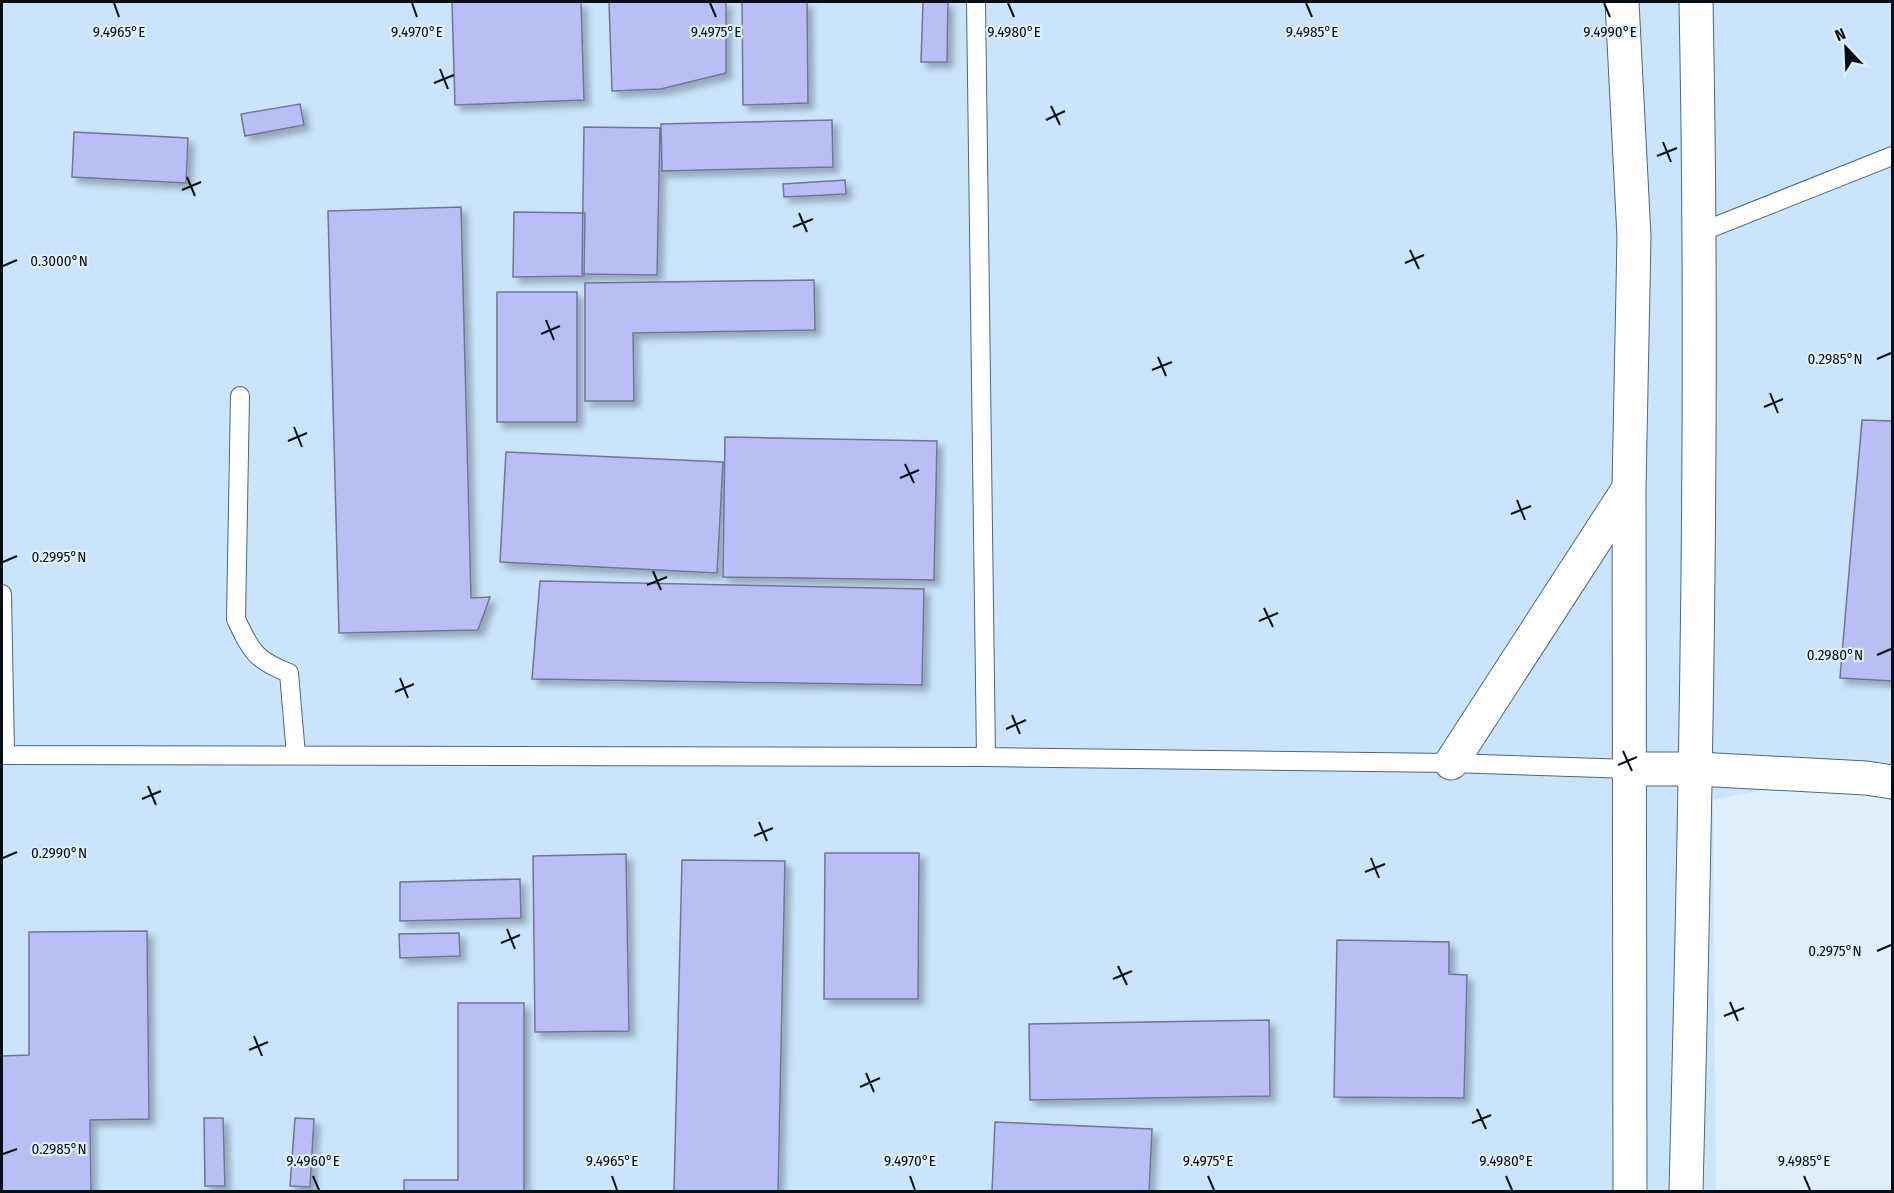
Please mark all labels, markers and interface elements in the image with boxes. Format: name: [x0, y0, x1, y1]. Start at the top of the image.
north arrow: [1816, 18, 1876, 78]
text: 9.4965°E: [93, 23, 145, 41]
text: 9.4970°E: [391, 23, 443, 41]
text: 9.4975°E: [691, 23, 741, 41]
text: 9.4980°E: [987, 23, 1041, 41]
text: 9.4985°E: [1286, 23, 1338, 41]
text: 9.4990°E: [1583, 23, 1637, 41]
text: N: [1832, 24, 1848, 45]
text: 0.3000°N: [30, 252, 88, 270]
text: 0.2985°N: [1807, 350, 1863, 368]
text: 0.2995°N: [32, 548, 86, 566]
text: 0.2980°N: [1807, 646, 1863, 664]
text: 0.2990°N: [31, 844, 87, 862]
text: 0.2975°N: [1808, 942, 1862, 960]
text: 0.2985°N: [31, 1140, 87, 1158]
text: 9.4960°E: [286, 1152, 340, 1170]
text: 9.4965°E: [586, 1152, 638, 1170]
text: 9.4970°E: [884, 1152, 936, 1170]
text: 9.4975°E: [1183, 1152, 1233, 1170]
text: 9.4980°E: [1479, 1152, 1533, 1170]
text: 9.4985°E: [1778, 1152, 1830, 1170]

